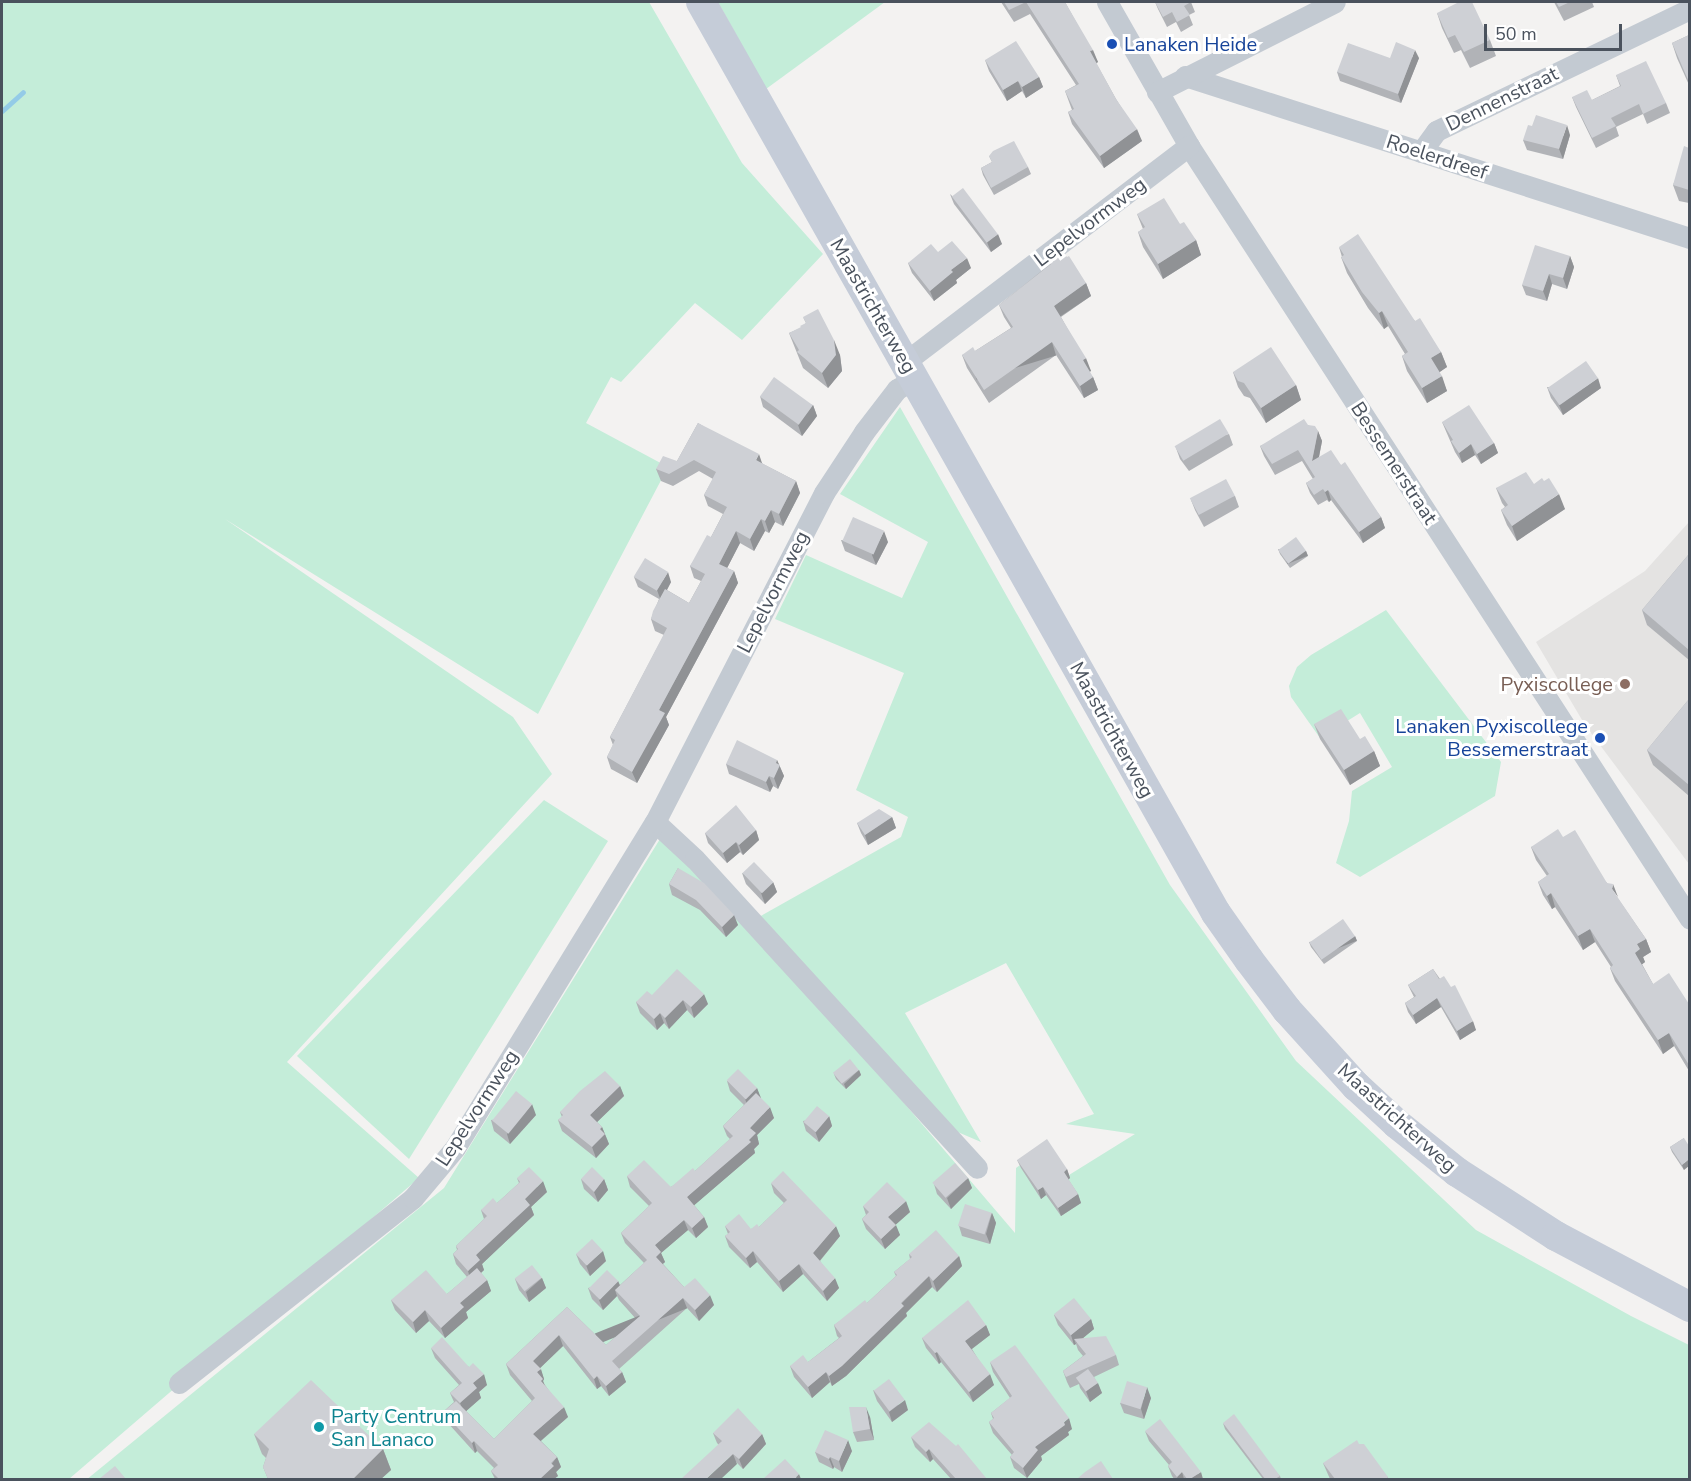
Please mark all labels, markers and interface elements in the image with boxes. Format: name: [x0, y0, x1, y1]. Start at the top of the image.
scale bar: [1487, 12, 1625, 50]
text: 50 m: [1495, 22, 1537, 46]
place label: Lanaken Heide: [1124, 32, 1257, 56]
marker: Lanaken Heide: [1105, 37, 1119, 51]
street label: Dennenstraat: [1442, 61, 1562, 137]
street label: Roelerdreef: [1383, 129, 1491, 185]
street label: Lepelvormweg: [1029, 172, 1151, 272]
street label: Maastrichterweg: [825, 234, 921, 378]
street label: Bessemerstraat: [1346, 397, 1442, 529]
street label: Lepelvormweg: [732, 527, 814, 657]
street label: Maastrichterweg: [1065, 658, 1159, 802]
place label: Pyxiscollege: [1501, 672, 1613, 696]
marker: Pyxiscollege: [1618, 677, 1632, 691]
place label: Lanaken Pyxiscollege Bessemerstraat: [1395, 714, 1588, 761]
marker: Lanaken Pyxiscollege Bessemerstraat: [1593, 731, 1607, 745]
street label: Lepelvormweg: [430, 1045, 524, 1171]
street label: Maastrichterweg: [1333, 1058, 1461, 1178]
place label: Party Centrum San Lanaco: [331, 1404, 461, 1451]
marker: Party Centrum San Lanaco: [312, 1420, 326, 1434]

